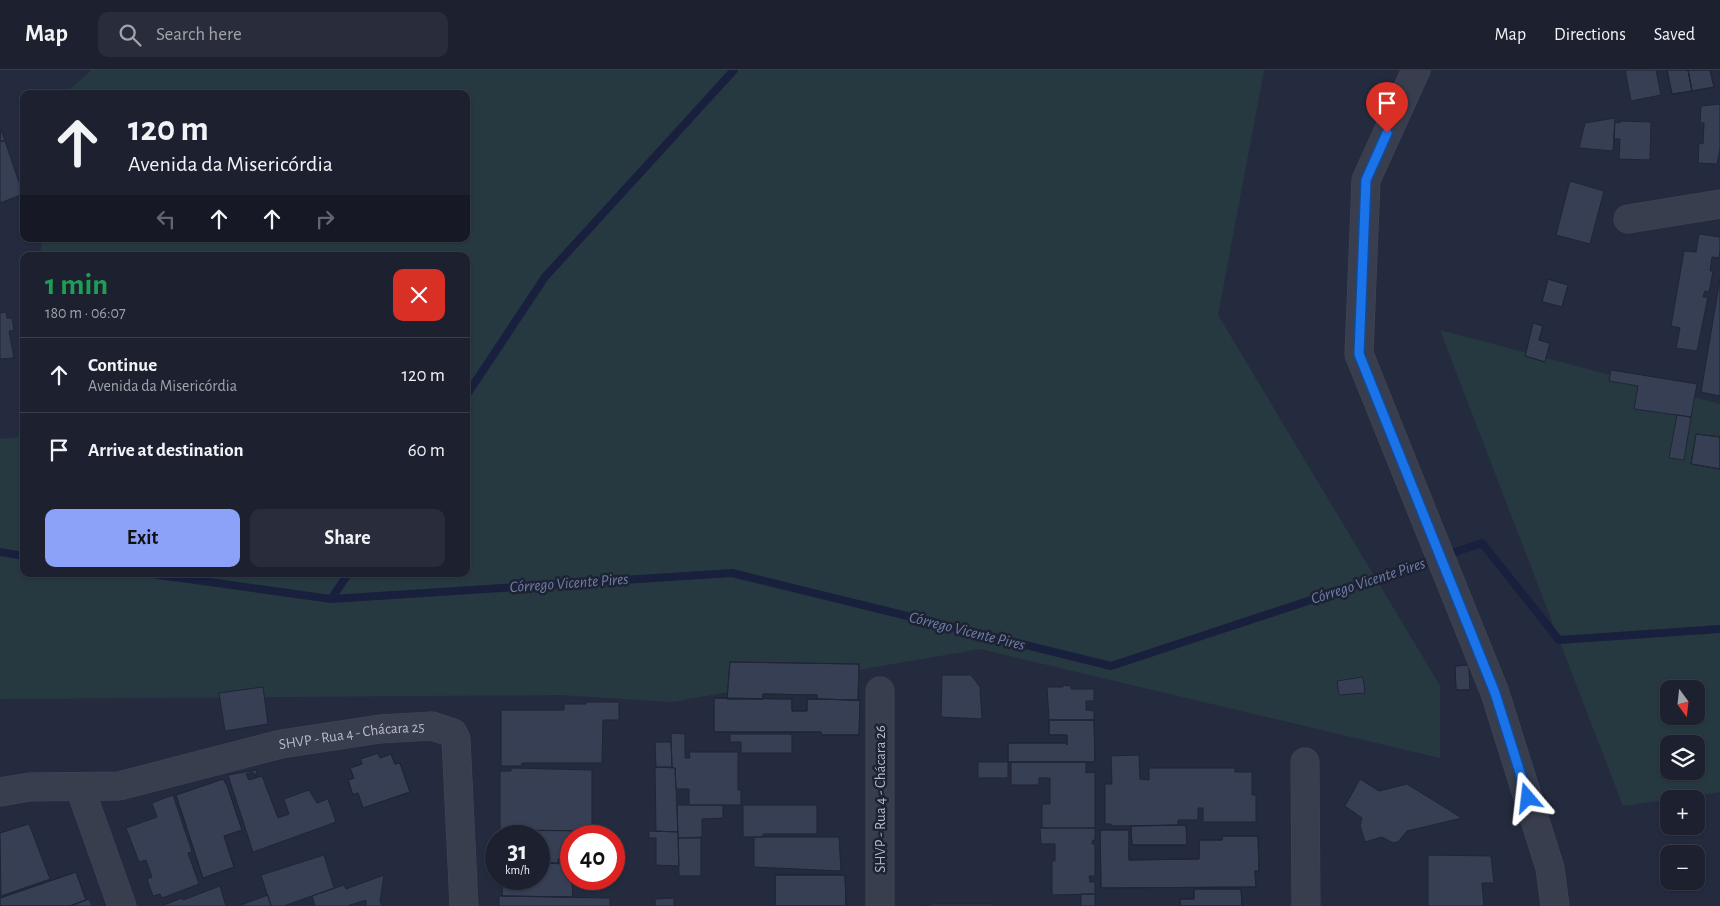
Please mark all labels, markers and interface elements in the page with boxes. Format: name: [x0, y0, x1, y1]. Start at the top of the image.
search box: [98, 12, 448, 57]
icon: search: [116, 21, 144, 49]
text: Map: [25, 22, 68, 46]
text: Search here: [156, 25, 242, 44]
text: Map: [1495, 26, 1526, 44]
text: Directions: [1554, 26, 1626, 44]
text: Saved: [1654, 26, 1695, 44]
pin: [1366, 82, 1408, 133]
icon: arrive: [1373, 89, 1401, 117]
icon: ahead: [45, 110, 110, 175]
text: 120 m: [128, 112, 209, 147]
text: Avenida da Misericórdia: [128, 153, 333, 175]
icon: left: [152, 205, 180, 233]
icon: ahead: [205, 205, 233, 233]
icon: ahead: [258, 205, 286, 233]
icon: right: [311, 205, 339, 233]
button: close: [393, 269, 445, 321]
text: 1 min: [45, 270, 108, 300]
text: 180 m · 06:07: [45, 305, 126, 321]
text: Continue: [88, 356, 157, 375]
icon: ahead: [45, 361, 73, 389]
text: 120 m: [401, 366, 445, 385]
text: Avenida da Misericórdia: [88, 378, 237, 394]
icon: arrive: [45, 436, 73, 464]
text: Arrive at destination: [88, 441, 244, 460]
text: 60 m: [408, 441, 445, 460]
button: Exit: [45, 509, 240, 567]
button: Share: [250, 509, 445, 567]
water label: Córrego Vicente Pires: [1309, 555, 1427, 607]
water label: Córrego Vicente Pires: [509, 571, 629, 595]
water label: Córrego Vicente Pires: [907, 609, 1027, 653]
north arrow: [1660, 680, 1705, 725]
map controls: [1660, 680, 1705, 890]
street label: SHVP - Rua 4 - Chácara 25: [278, 719, 425, 752]
street label: SHVP - Rua 4 - Chácara 26: [873, 725, 888, 873]
button: layers: [1660, 735, 1705, 780]
position arrow: [1501, 771, 1553, 823]
button: +: [1660, 790, 1705, 835]
speed limit sign: 40: [560, 825, 625, 890]
text: 31: [508, 839, 527, 864]
button: −: [1660, 845, 1705, 890]
text: km/h: [505, 864, 530, 876]

